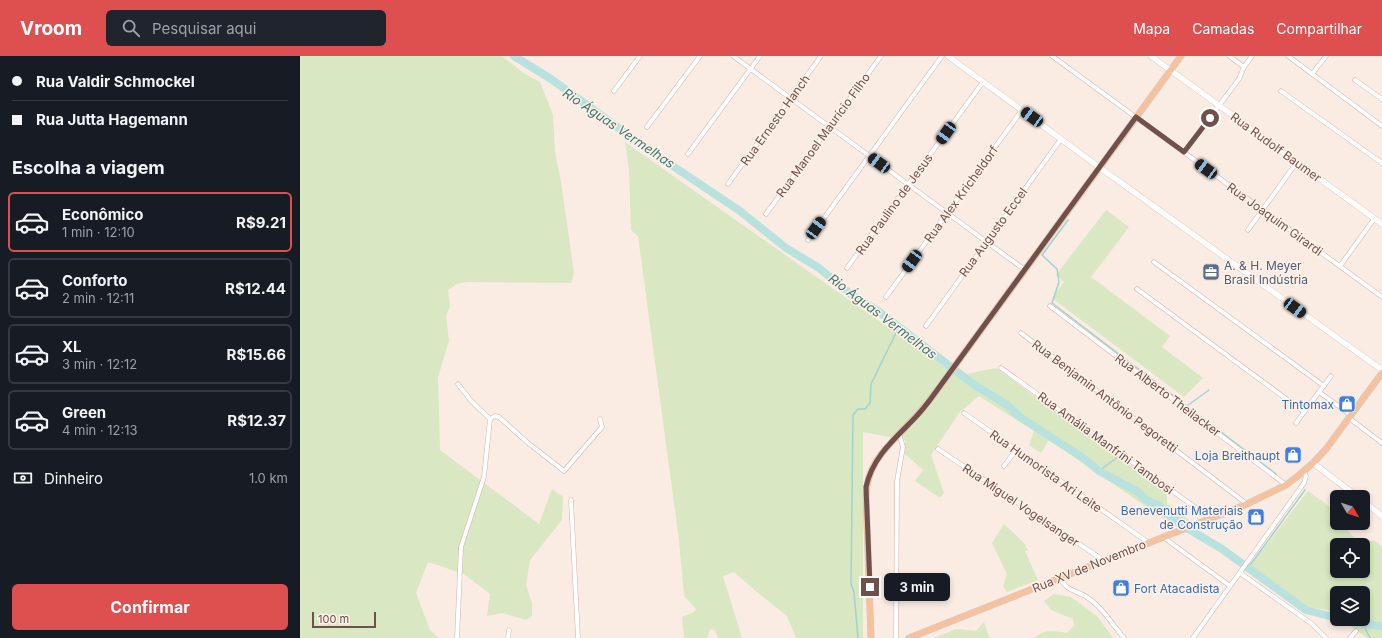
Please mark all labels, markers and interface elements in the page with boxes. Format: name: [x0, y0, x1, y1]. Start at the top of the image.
search box: [106, 10, 386, 46]
text: Vroom: [20, 17, 82, 40]
icon: search: [120, 17, 142, 39]
text: Pesquisar aqui: [152, 19, 256, 38]
text: Mapa: [1133, 20, 1170, 37]
text: Camadas: [1192, 20, 1254, 37]
text: Compartilhar: [1276, 20, 1362, 37]
street label: Rua Manoel Maurício Filho: [773, 70, 873, 200]
text: Rua Valdir Schmockel: [36, 72, 195, 91]
street label: Rua Ernesto Hanch: [737, 72, 813, 168]
water label: Rio Águas Vermelhas: [560, 85, 678, 171]
car: [1019, 105, 1045, 129]
route start: [1201, 109, 1219, 127]
street label: Rua Rudolf Baumer: [1228, 109, 1325, 185]
text: Rua Jutta Hagemann: [36, 110, 188, 129]
car: [934, 120, 958, 146]
street label: Rua Alex Kricheldorf: [921, 142, 1001, 245]
street label: Rua Paulino de Jesus: [852, 151, 936, 257]
car: [866, 151, 892, 175]
text: Escolha a viagem: [12, 157, 165, 178]
car: [1193, 157, 1219, 181]
street label: Rua Joaquim Girardi: [1224, 179, 1326, 259]
street label: Rua Augusto Eccel: [956, 185, 1030, 279]
icon: car: [14, 204, 50, 240]
text: Econômico: [62, 205, 143, 224]
text: R$9.21: [236, 213, 286, 232]
car: [804, 215, 828, 241]
text: 1 min · 12:10: [62, 224, 135, 240]
car: [900, 248, 924, 274]
place label: A. & H. Meyer Brasil Indústria: [1224, 258, 1308, 287]
office icon: A. & H. Meyer Brasil Indústria: [1201, 262, 1221, 282]
icon: car: [14, 270, 50, 306]
water label: Rio Águas Vermelhas: [826, 270, 940, 362]
text: Conforto: [62, 271, 127, 290]
text: R$12.44: [225, 279, 286, 298]
text: 2 min · 12:11: [62, 290, 134, 306]
car: [1282, 296, 1308, 320]
icon: car: [14, 336, 50, 372]
street label: Rua Benjamin Antônio Pegoretti: [1029, 336, 1181, 456]
text: XL: [62, 337, 82, 356]
text: R$15.66: [227, 345, 286, 364]
street label: Rua Alberto Theilacker: [1112, 350, 1224, 440]
text: 3 min · 12:12: [62, 356, 137, 372]
street label: Rua Amália Manfrini Tambosi: [1035, 389, 1177, 497]
shop icon: Tintomax: [1337, 394, 1357, 414]
place label: Tintomax: [1281, 397, 1334, 412]
icon: car: [14, 402, 50, 438]
text: Green: [62, 403, 106, 422]
text: R$12.37: [227, 411, 286, 430]
text: 4 min · 12:13: [62, 422, 138, 438]
street label: Rua Humorista Ari Leite: [987, 427, 1105, 515]
shop icon: Loja Breithaupt: [1283, 445, 1303, 465]
place label: Loja Breithaupt: [1195, 448, 1280, 463]
street label: Rua Miguel Vogelsanger: [960, 460, 1083, 550]
icon: cash: [12, 467, 34, 489]
text: Dinheiro: [44, 469, 103, 488]
text: 1.0 km: [249, 470, 288, 486]
north arrow: [1330, 490, 1370, 530]
map controls: [1330, 490, 1370, 626]
place label: Benevenutti Materiais de Construção: [1121, 503, 1243, 532]
shop icon: Benevenutti Materiais de Construção: [1246, 507, 1266, 527]
street label: Rua XV de Novembro: [1030, 536, 1148, 596]
button: locate: [1330, 538, 1370, 578]
callout: 3 min: [884, 573, 950, 601]
route end: [861, 578, 879, 596]
shop icon: Fort Atacadista: [1111, 578, 1131, 598]
text: 3 min: [900, 579, 934, 595]
place label: Fort Atacadista: [1134, 581, 1220, 596]
button: Confirmar: [12, 584, 288, 630]
button: layers: [1330, 586, 1370, 626]
scale bar: [312, 610, 376, 629]
text: 100 m: [318, 612, 349, 626]

